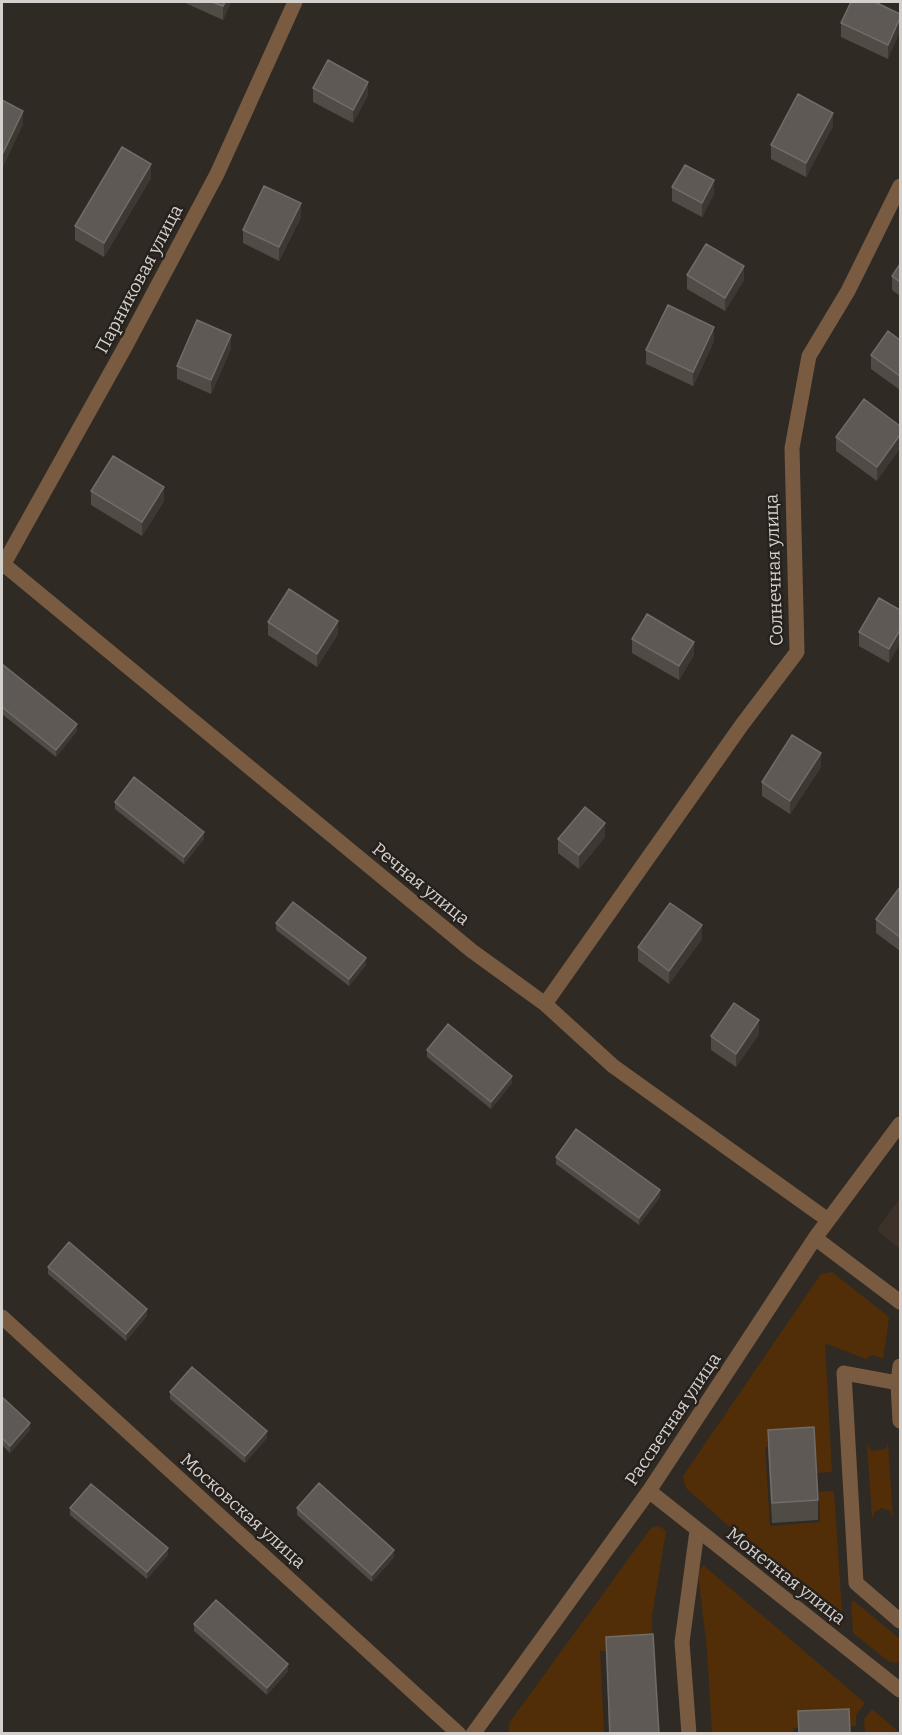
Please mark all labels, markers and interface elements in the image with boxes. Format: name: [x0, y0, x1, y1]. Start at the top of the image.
street label: Парниковая улица: [91, 201, 188, 357]
street label: Солнечная улица: [760, 493, 788, 646]
street label: Речная улица: [368, 838, 474, 930]
street label: Рассветная улица: [620, 1348, 726, 1490]
street label: Московская улица: [176, 1449, 310, 1573]
street label: Монетная улица: [722, 1523, 850, 1629]

